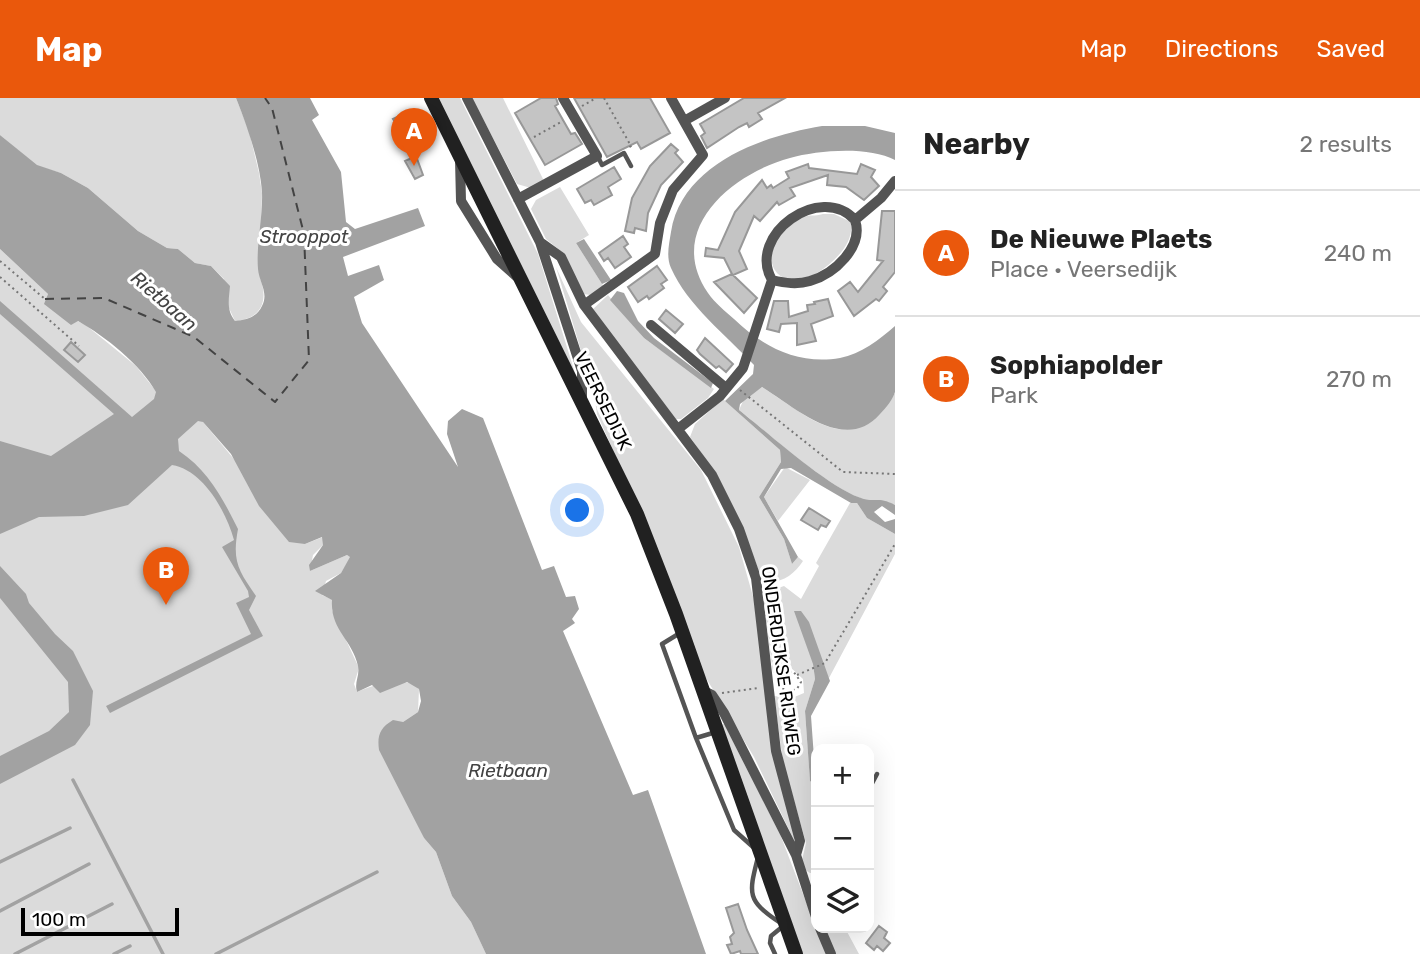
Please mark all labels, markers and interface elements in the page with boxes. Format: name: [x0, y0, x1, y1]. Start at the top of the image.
text: Map: [35, 30, 103, 69]
text: Map: [1080, 35, 1127, 63]
text: Directions: [1165, 35, 1278, 63]
text: Saved: [1316, 35, 1385, 63]
pin: A: [391, 108, 437, 166]
text: Nearby: [923, 126, 1030, 162]
text: 2 results: [1300, 130, 1392, 158]
text: De Nieuwe Plaets: [990, 224, 1212, 255]
water label: Strooppot: [260, 225, 349, 248]
text: A: [938, 239, 954, 267]
text: 240 m: [1324, 239, 1392, 267]
text: Place · Veersedijk: [990, 255, 1177, 283]
water label: Rietbaan: [126, 266, 202, 336]
street label: VEERSEDIJK: [570, 348, 636, 454]
text: Sophiapolder: [990, 350, 1163, 381]
text: B: [938, 365, 954, 393]
text: 270 m: [1326, 365, 1392, 393]
text: Park: [990, 381, 1038, 409]
your location: [560, 493, 594, 527]
pin: B: [143, 547, 189, 605]
street label: ONDERDIJKSE RIJWEG: [757, 565, 805, 757]
map controls: [811, 744, 874, 933]
button: +: [811, 744, 874, 807]
water label: Rietbaan: [468, 759, 548, 782]
button: −: [811, 807, 874, 870]
button: layers: [811, 870, 874, 933]
scale bar: [21, 905, 178, 937]
text: 100 m: [32, 908, 86, 931]

